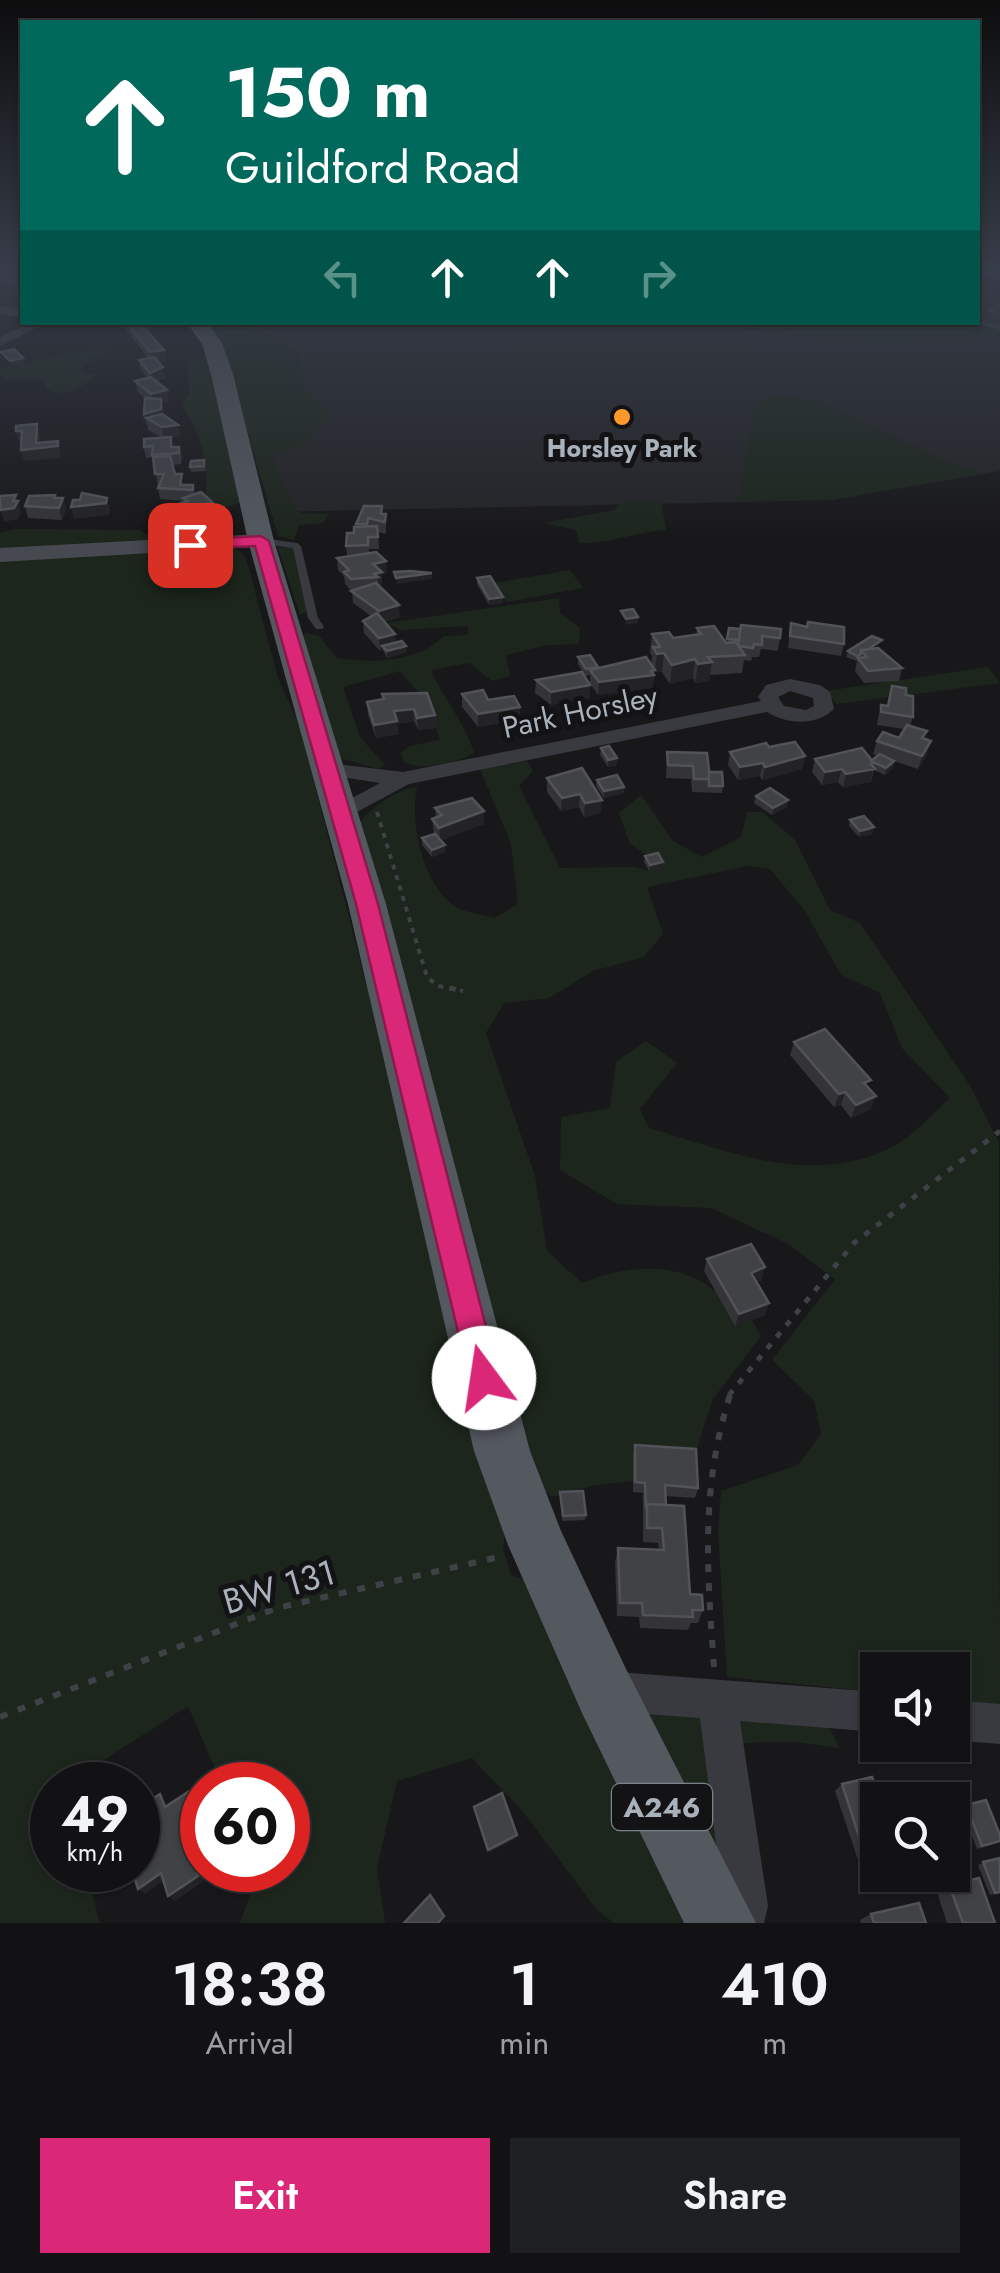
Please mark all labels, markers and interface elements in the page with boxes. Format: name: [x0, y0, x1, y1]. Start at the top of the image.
text: 150 m: [225, 42, 431, 143]
icon: ahead: [60, 60, 190, 190]
text: Guildford Road: [225, 135, 520, 200]
icon: left: [315, 250, 370, 305]
icon: ahead: [420, 250, 475, 305]
icon: ahead: [525, 250, 580, 305]
icon: right: [630, 250, 685, 305]
marker: Horsley Park: [611, 406, 633, 428]
place label: Horsley Park: [547, 430, 698, 466]
pin: [148, 503, 233, 588]
icon: arrive: [163, 518, 218, 573]
street label: Park Horsley: [498, 674, 662, 749]
position arrow: [432, 1326, 536, 1430]
street label: BW 131: [217, 1547, 341, 1627]
map controls: [860, 1652, 970, 1892]
button: sound: [860, 1652, 970, 1762]
speed limit sign: 60: [180, 1762, 310, 1892]
text: 49: [61, 1778, 129, 1851]
button: search: [860, 1782, 970, 1892]
road number: A246: [612, 1784, 712, 1830]
text: km/h: [67, 1834, 123, 1870]
text: 18:38: [171, 1941, 328, 2028]
text: 1: [510, 1941, 539, 2028]
text: 410: [721, 1941, 829, 2028]
text: Arrival: [206, 2020, 294, 2066]
text: min: [499, 2020, 549, 2066]
text: m: [762, 2020, 787, 2066]
button: Exit: [40, 2138, 490, 2253]
button: Share: [510, 2138, 960, 2253]

